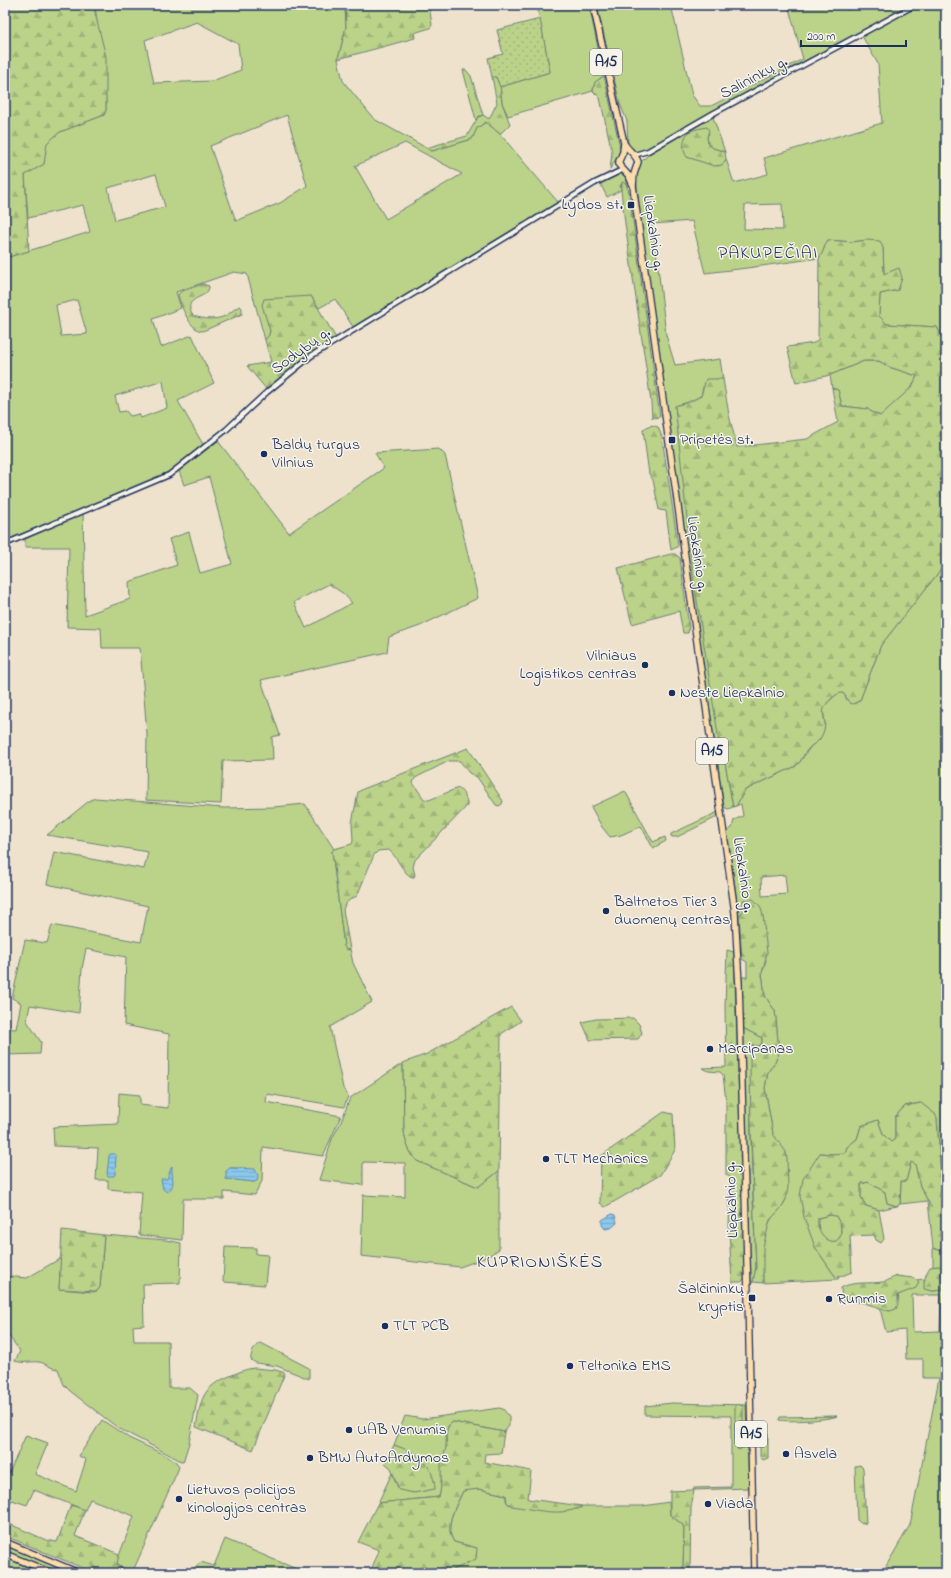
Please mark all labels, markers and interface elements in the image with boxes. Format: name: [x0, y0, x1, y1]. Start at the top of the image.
scale bar: [801, 22, 906, 48]
text: 200 m: [807, 28, 836, 46]
road number: A15: [590, 49, 622, 75]
street label: Salininkų g.: [716, 50, 792, 106]
place label: Lydos st.: [561, 193, 623, 217]
street label: Liepkalnio g.: [636, 194, 670, 272]
marker: Lydos st.: [626, 200, 636, 210]
district label: PAKUPEČIAI: [718, 241, 818, 267]
street label: Sodybų g.: [266, 321, 336, 381]
place label: Pripetės st.: [680, 428, 754, 452]
place label: Baldų turgus Vilnius: [271, 433, 360, 475]
marker: Pripetės st.: [667, 435, 677, 445]
marker: Baldų turgus Vilnius: [259, 449, 269, 459]
street label: Liepkalnio g.: [680, 515, 714, 593]
place label: Vilniaus Logistikos centras: [520, 644, 637, 686]
marker: Vilniaus Logistikos centras: [640, 660, 650, 670]
place label: Neste Liepkalnio: [680, 681, 784, 705]
marker: Neste Liepkalnio: [667, 688, 677, 698]
road number: A15: [696, 738, 728, 764]
street label: Liepkalnio g.: [726, 836, 760, 914]
place label: Baltnetos Tier 3 duomenų centras: [613, 890, 730, 932]
marker: Baltnetos Tier 3 duomenų centras: [601, 906, 611, 916]
place label: Marcipanas: [718, 1037, 793, 1061]
marker: Marcipanas: [705, 1044, 715, 1054]
place label: TLT Mechanics: [554, 1147, 649, 1171]
marker: TLT Mechanics: [541, 1154, 551, 1164]
street label: Liepkalnio g.: [719, 1162, 745, 1238]
district label: KUPRIONIŠKĖS: [477, 1250, 603, 1276]
place label: Šalčininkų kryptis: [678, 1277, 745, 1319]
place label: Runmis: [837, 1287, 886, 1311]
marker: Šalčininkų kryptis: [747, 1293, 757, 1303]
marker: Runmis: [824, 1294, 834, 1304]
place label: TLT PCB: [393, 1314, 449, 1338]
marker: TLT PCB: [380, 1321, 390, 1331]
place label: Teltonika EMS: [578, 1354, 671, 1378]
marker: Teltonika EMS: [565, 1361, 575, 1371]
place label: UAB Venumis: [357, 1418, 447, 1442]
road number: A15: [735, 1421, 767, 1447]
marker: UAB Venumis: [344, 1425, 354, 1435]
place label: Asvela: [794, 1442, 837, 1466]
place label: BMW AutoArdymos: [317, 1446, 449, 1470]
marker: Asvela: [781, 1449, 791, 1459]
marker: BMW AutoArdymos: [305, 1453, 315, 1463]
place label: Lietuvos policijos kinologijos centras: [187, 1478, 307, 1520]
place label: Viada: [715, 1492, 753, 1516]
marker: Lietuvos policijos kinologijos centras: [174, 1494, 184, 1504]
marker: Viada: [703, 1499, 713, 1509]

